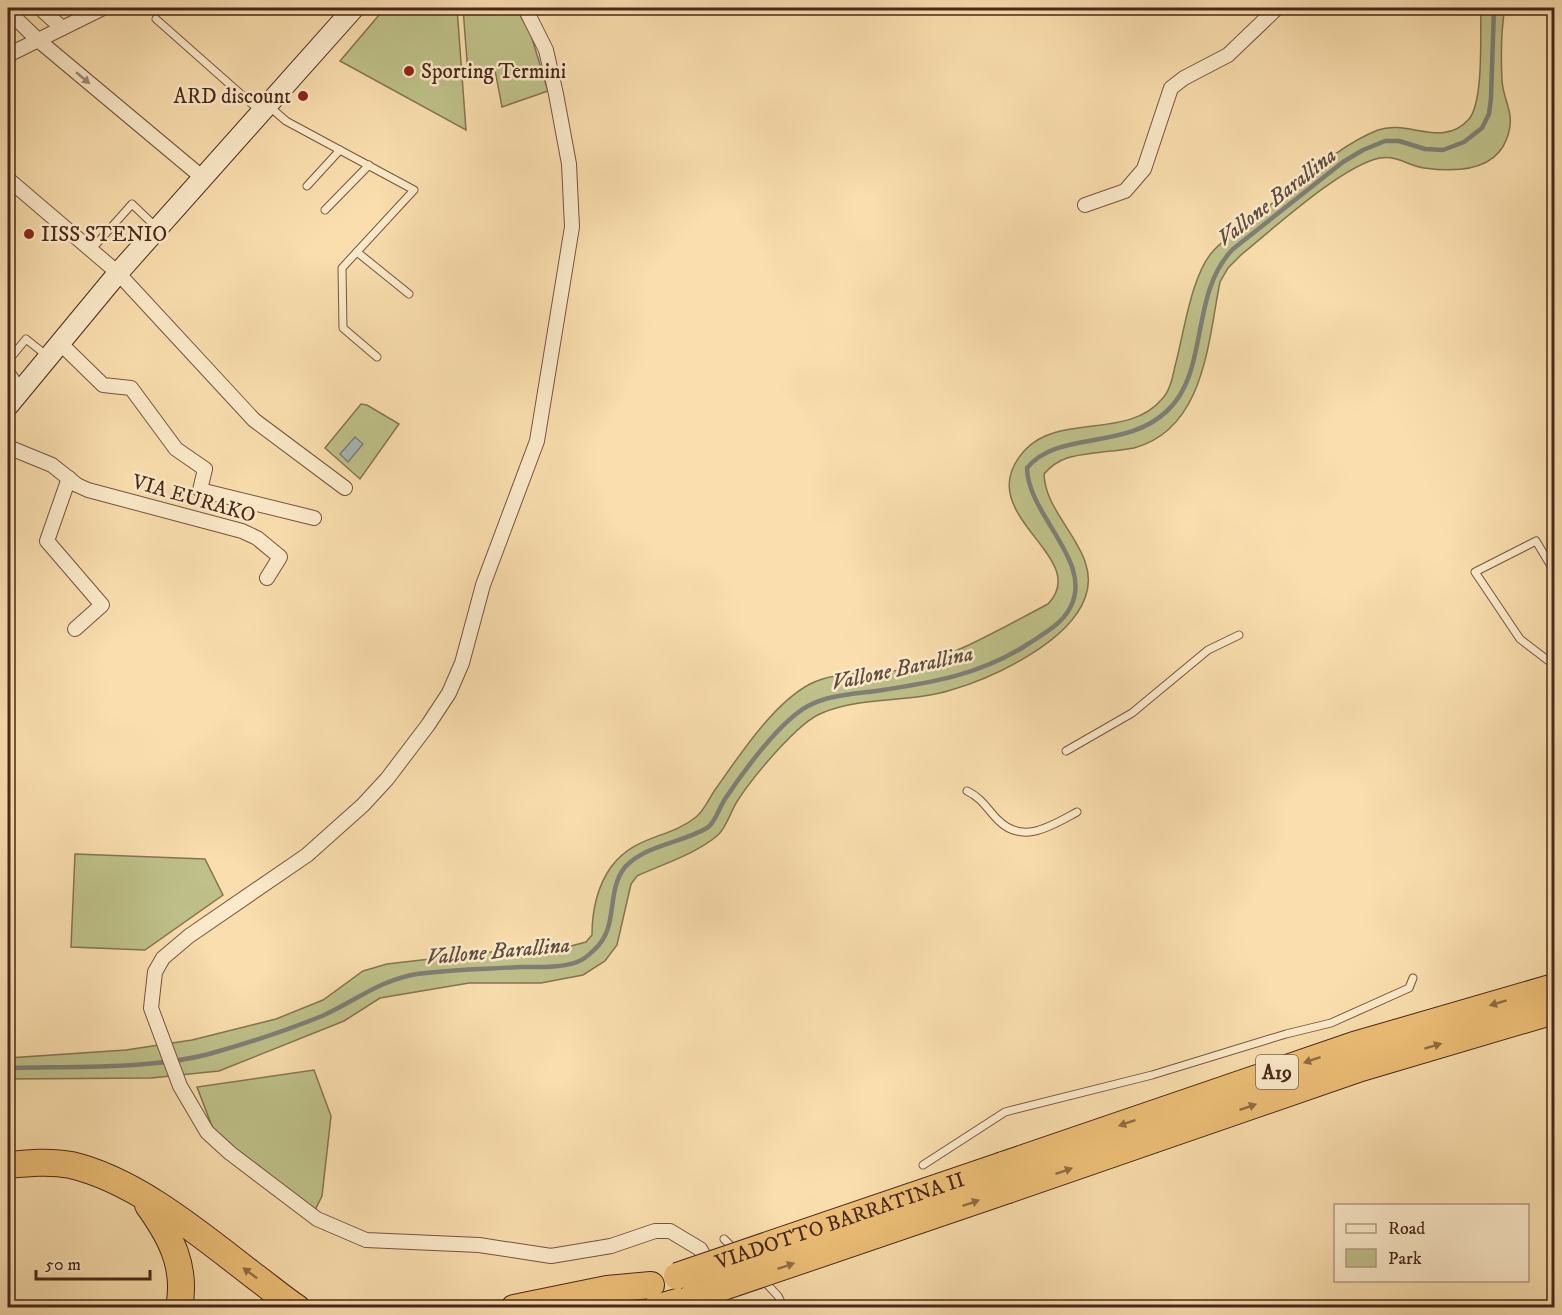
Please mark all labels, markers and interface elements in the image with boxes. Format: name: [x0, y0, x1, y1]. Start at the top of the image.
place label: Sporting Termini: [421, 59, 566, 85]
marker: Sporting Termini: [402, 64, 416, 78]
one-way arrow: [75, 71, 90, 83]
place label: ARD discount: [174, 84, 291, 110]
marker: ARD discount: [296, 89, 310, 103]
water label: Vallone Barallina: [1212, 142, 1342, 252]
place label: IISS STENIO: [41, 222, 167, 248]
marker: IISS STENIO: [22, 227, 36, 241]
street label: VIA EURAKO: [128, 469, 258, 529]
water label: Vallone Barallina: [829, 640, 976, 697]
water label: Vallone Barallina: [425, 932, 571, 971]
one-way arrow: [1489, 999, 1507, 1008]
one-way arrow: [1424, 1041, 1442, 1050]
road number: A19: [1256, 1055, 1298, 1089]
one-way arrow: [1303, 1056, 1321, 1065]
one-way arrow: [1239, 1101, 1257, 1111]
one-way arrow: [1118, 1118, 1136, 1128]
one-way arrow: [1055, 1165, 1073, 1175]
street label: VIADOTTO BARRATINA II: [711, 1167, 968, 1276]
one-way arrow: [962, 1198, 980, 1207]
legend: [1334, 1204, 1529, 1282]
text: Road: [1388, 1218, 1425, 1240]
scale bar: [36, 1243, 150, 1281]
text: Park: [1388, 1248, 1422, 1270]
text: 50 m: [45, 1254, 81, 1276]
one-way arrow: [777, 1260, 795, 1270]
one-way arrow: [243, 1267, 259, 1279]

